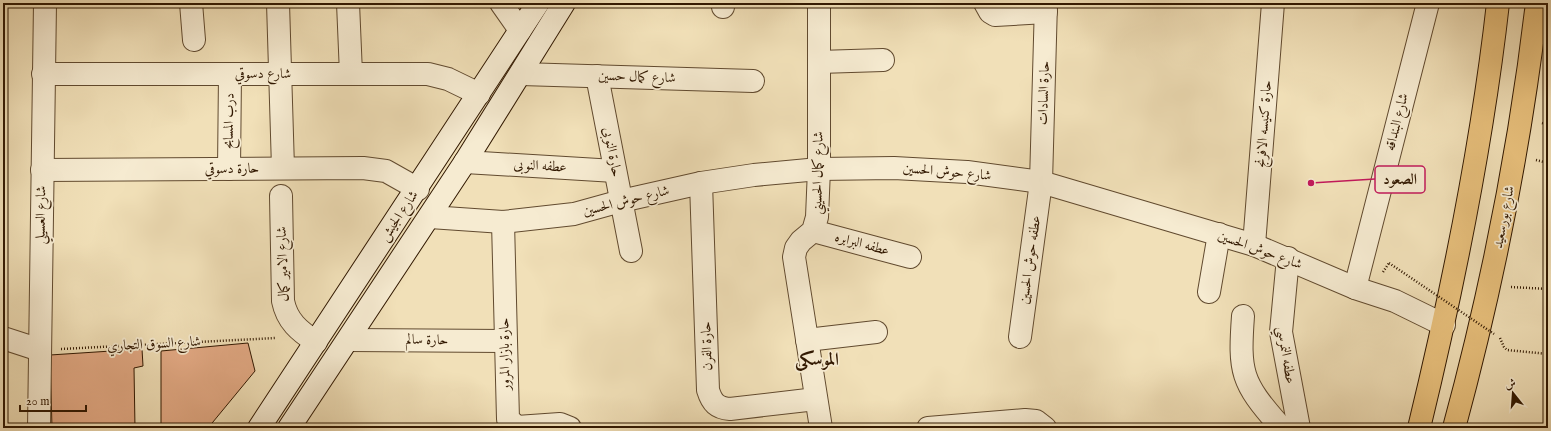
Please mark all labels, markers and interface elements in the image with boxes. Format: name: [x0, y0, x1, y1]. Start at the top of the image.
street label: حارة السادات: [1034, 60, 1054, 126]
street label: شارع دسوقي: [235, 65, 291, 85]
street label: شارع كمال حسين: [598, 67, 676, 89]
street label: حارة كنيسه الافرنج: [1252, 80, 1279, 169]
street label: شارع البنداقه: [1381, 91, 1415, 153]
street label: درب المسابح: [220, 93, 241, 149]
street label: حارة النوبى: [598, 125, 626, 179]
street label: شارع كمال الحسيني: [808, 131, 831, 215]
street label: عطفه النوبى: [513, 156, 567, 176]
street label: شارع حوش الحسين: [902, 159, 992, 187]
street label: حارة دسوقي: [205, 160, 259, 180]
callout: الصعود: [1375, 166, 1425, 193]
text: الصعود: [1383, 170, 1417, 189]
street label: شارع حوش الحسين: [581, 182, 672, 222]
street label: شارع بورسعيد: [1489, 184, 1521, 250]
street label: شارع العسيلي: [31, 185, 54, 245]
street label: شارع الجيش: [375, 187, 424, 246]
street label: عطفه حوش الحسين: [1015, 214, 1045, 306]
street label: شارع الامير كمال: [273, 226, 295, 302]
street label: شارع حوش الحسين: [1215, 226, 1305, 276]
street label: عطفه البرابره: [833, 228, 891, 260]
street label: حارة بازار المرور: [495, 318, 515, 392]
street label: حارة الفرن: [697, 321, 717, 371]
street label: عطفه النمرسي: [1269, 325, 1299, 386]
street label: حارة سالم: [405, 331, 449, 352]
street label: شارع السوق التجاري: [107, 333, 202, 357]
district label: الموسكى: [795, 349, 839, 372]
north arrow: [1493, 373, 1533, 413]
text: ش: [1503, 376, 1518, 393]
scale bar: [20, 387, 86, 413]
text: 20 m: [26, 394, 49, 409]

